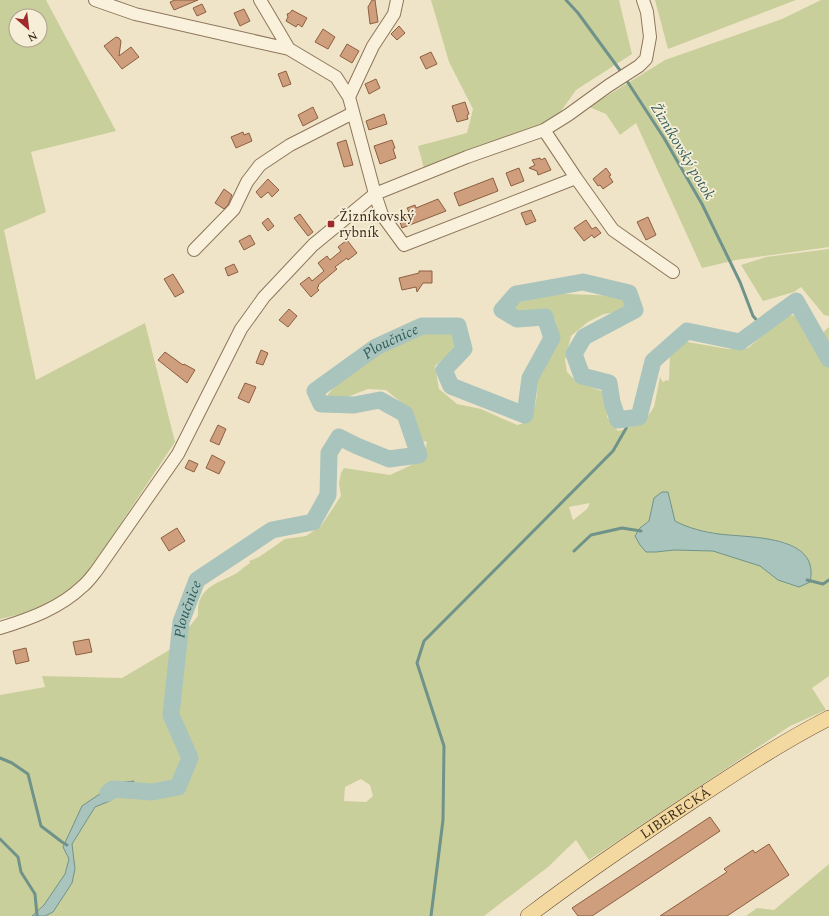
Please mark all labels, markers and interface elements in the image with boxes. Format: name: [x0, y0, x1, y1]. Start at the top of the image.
north arrow: [8, 8, 48, 48]
text: N: [24, 27, 40, 46]
water label: Žizníkovský potok: [645, 98, 721, 204]
place label: Žizníkovský rybník: [339, 206, 415, 243]
marker: Žizníkovský rybník: [326, 219, 336, 229]
water label: Ploučnice: [358, 318, 423, 365]
water label: Ploučnice: [168, 576, 208, 639]
street label: LIBERECKÁ: [636, 781, 716, 844]

